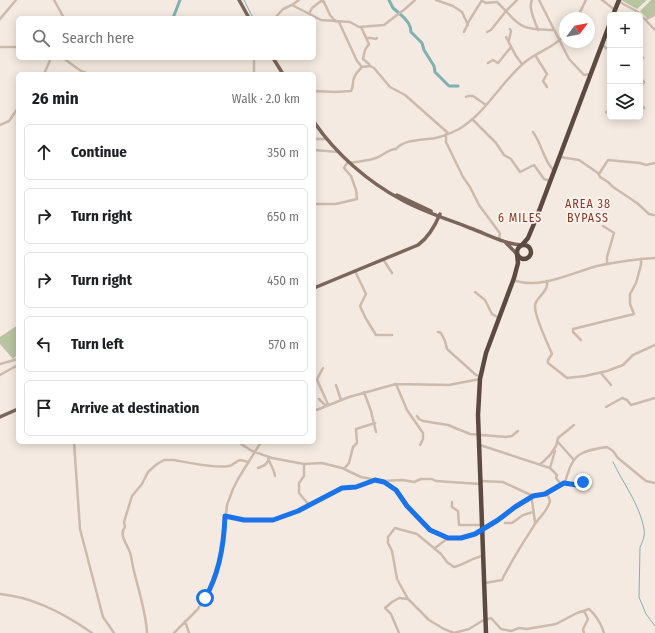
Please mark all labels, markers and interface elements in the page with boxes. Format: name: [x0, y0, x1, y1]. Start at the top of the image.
north arrow: [559, 12, 595, 48]
map controls: [607, 12, 643, 120]
button: +: [607, 12, 643, 48]
search box: [16, 16, 316, 60]
icon: search: [30, 27, 52, 49]
text: Search here: [62, 29, 134, 47]
button: −: [607, 48, 643, 84]
button: layers: [607, 84, 643, 120]
text: 26 min: [32, 88, 79, 109]
text: Walk · 2.0 km: [232, 91, 300, 106]
icon: ahead: [33, 141, 55, 163]
text: Continue: [71, 143, 127, 161]
text: 350 m: [267, 145, 299, 160]
district label: AREA 38 BYPASS: [565, 197, 611, 225]
icon: right: [33, 205, 55, 227]
text: Turn right: [71, 207, 132, 225]
text: 650 m: [267, 209, 299, 224]
district label: 6 MILES: [498, 211, 542, 225]
icon: right: [33, 269, 55, 291]
text: Turn right: [71, 271, 132, 289]
text: 450 m: [267, 273, 299, 288]
icon: left: [33, 333, 55, 355]
text: Turn left: [71, 335, 124, 353]
text: 570 m: [268, 337, 299, 352]
icon: arrive: [33, 397, 55, 419]
text: Arrive at destination: [71, 399, 199, 417]
route end: [574, 473, 592, 491]
route start: [196, 589, 214, 607]

